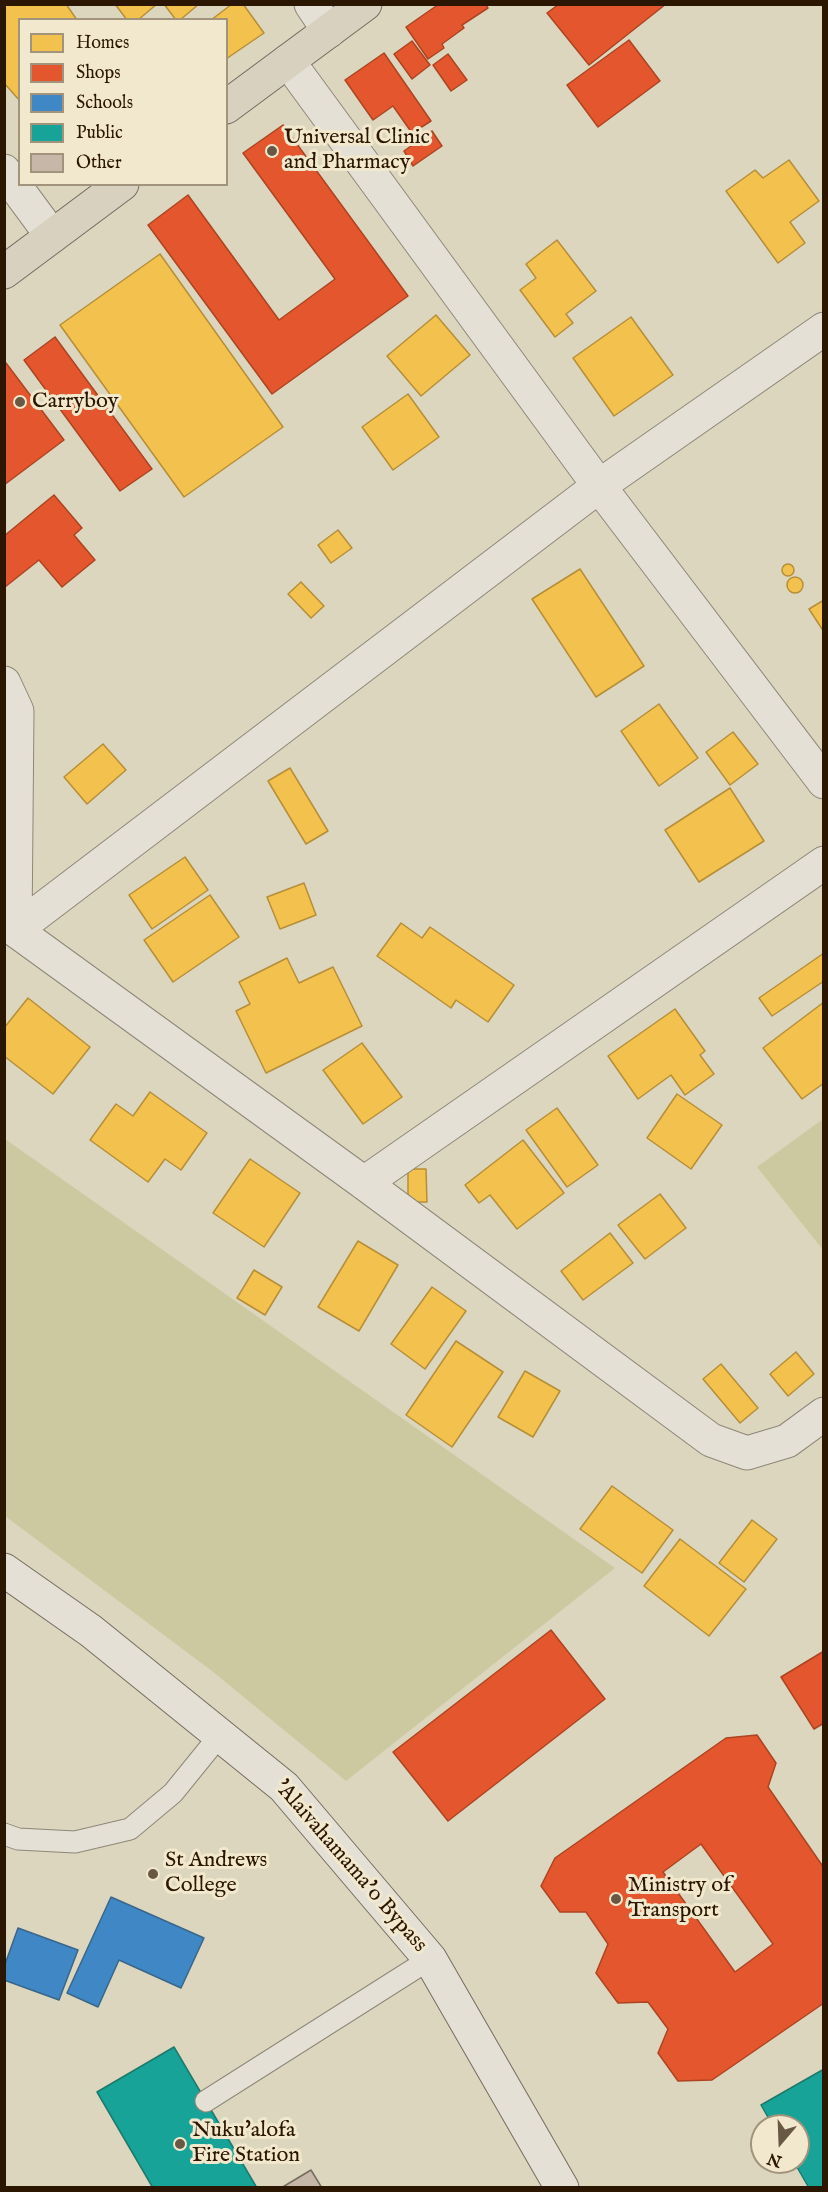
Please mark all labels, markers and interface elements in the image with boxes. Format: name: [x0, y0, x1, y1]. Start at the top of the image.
legend: [18, 18, 228, 186]
text: Homes: [76, 32, 129, 55]
text: Shops: [76, 62, 121, 85]
text: Schools: [76, 92, 133, 115]
text: Public: [76, 122, 123, 145]
place label: Universal Clinic and Pharmacy: [284, 125, 430, 176]
marker: Universal Clinic and Pharmacy: [265, 144, 279, 158]
text: Other: [76, 152, 122, 175]
place label: Carryboy: [32, 389, 118, 415]
marker: Carryboy: [13, 395, 27, 409]
street label: 'Alaivahamama'o Bypass: [268, 1776, 432, 1958]
place label: St Andrews College: [165, 1848, 267, 1900]
marker: St Andrews College: [146, 1867, 160, 1881]
place label: Ministry of Transport: [628, 1873, 731, 1924]
marker: Ministry of Transport: [609, 1892, 623, 1906]
north arrow: [750, 2114, 810, 2174]
place label: Nuku'alofa Fire Station: [192, 2118, 300, 2170]
marker: Nuku'alofa Fire Station: [173, 2137, 187, 2151]
text: N: [765, 2147, 785, 2171]

